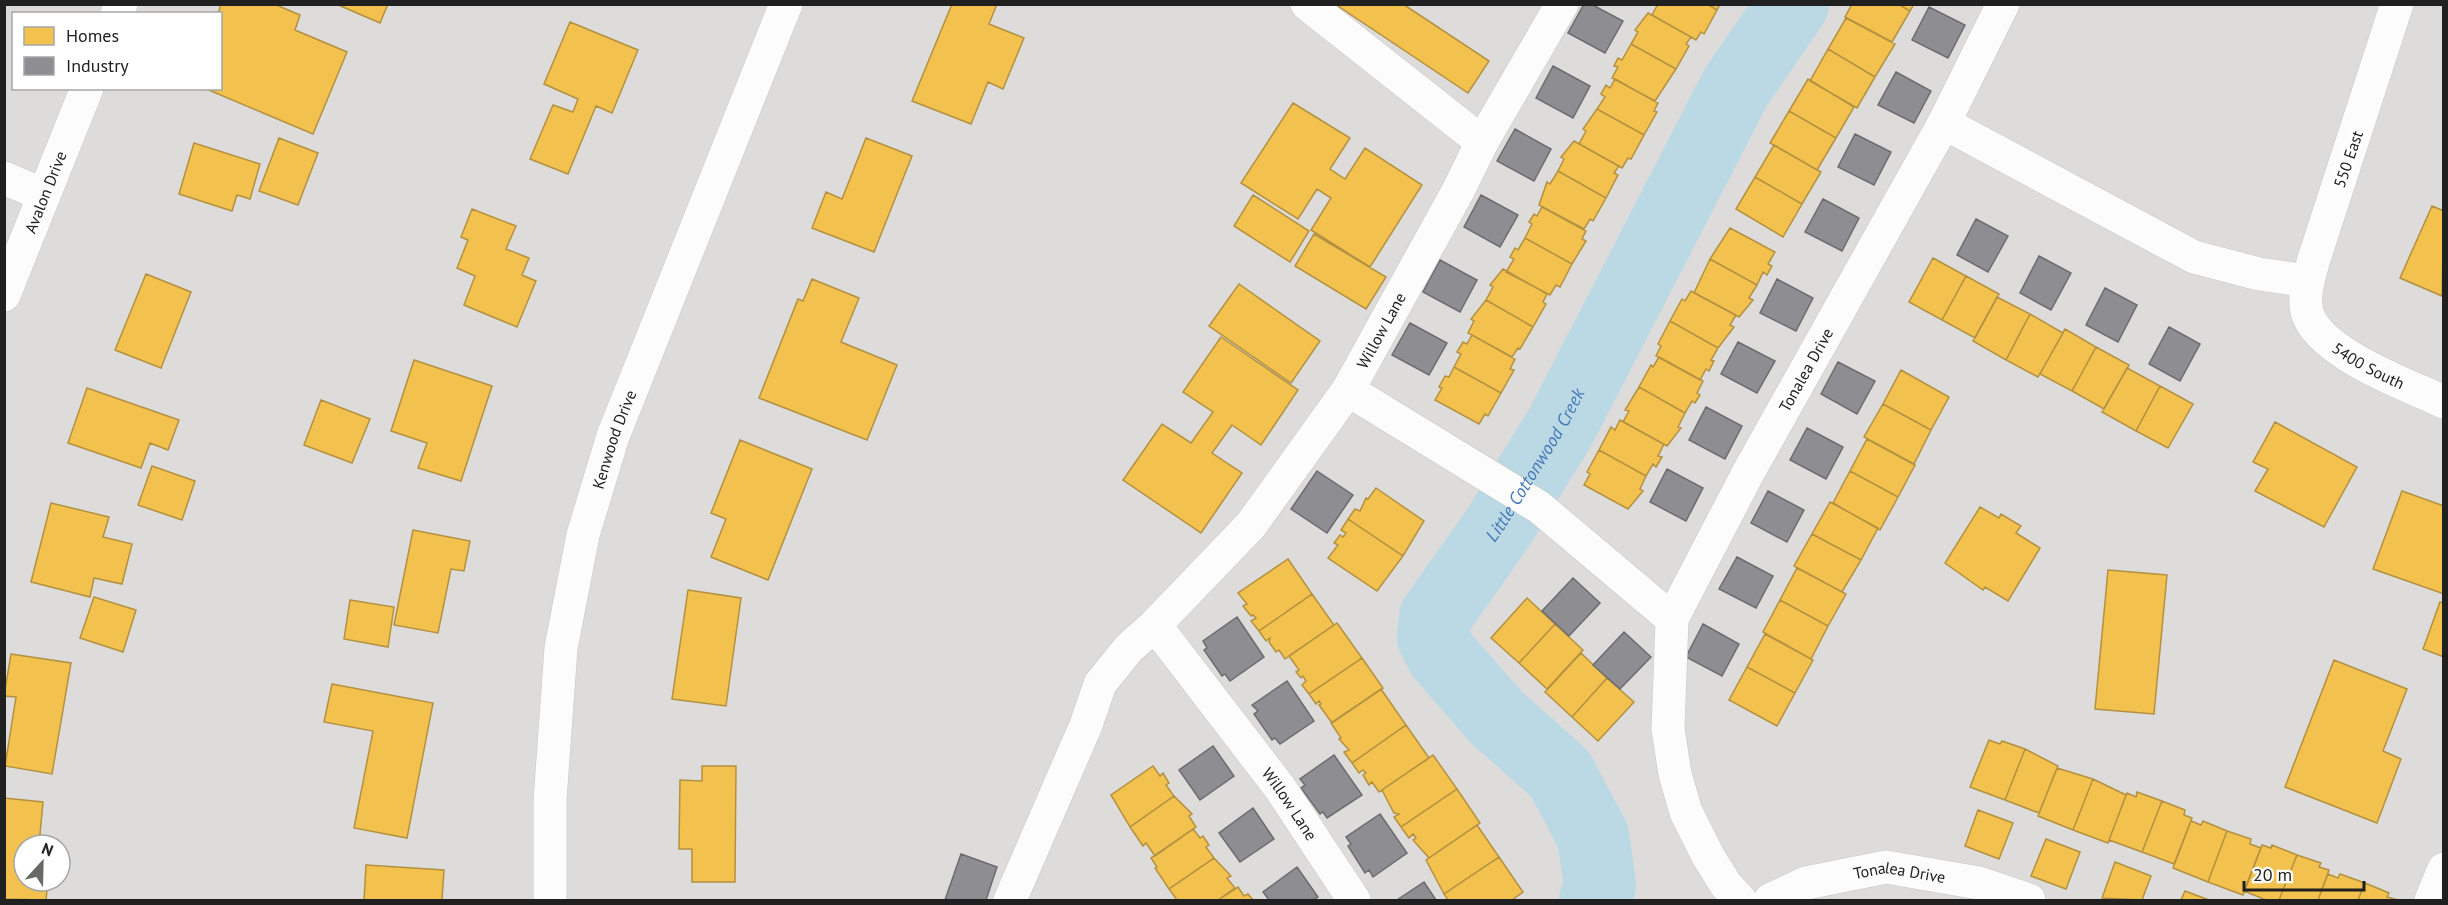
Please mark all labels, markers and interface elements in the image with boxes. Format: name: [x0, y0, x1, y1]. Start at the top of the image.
legend: [12, 12, 222, 90]
text: Homes: [66, 24, 119, 47]
text: Industry: [66, 54, 129, 77]
street label: 550 East: [2329, 127, 2367, 190]
street label: Avalon Drive: [20, 148, 71, 236]
street label: Willow Lane: [1352, 289, 1410, 372]
street label: Tonalea Drive: [1774, 324, 1837, 415]
street label: 5400 South: [2328, 338, 2408, 393]
water label: Little Cottonwood Creek: [1480, 384, 1590, 546]
street label: Kenwood Drive: [588, 387, 640, 491]
street label: Willow Lane: [1258, 763, 1322, 844]
north arrow: [12, 833, 72, 893]
text: N: [39, 838, 56, 860]
scale bar: [2244, 854, 2364, 892]
street label: Tonalea Drive: [1852, 857, 1947, 887]
text: 20 m: [2253, 863, 2292, 886]

